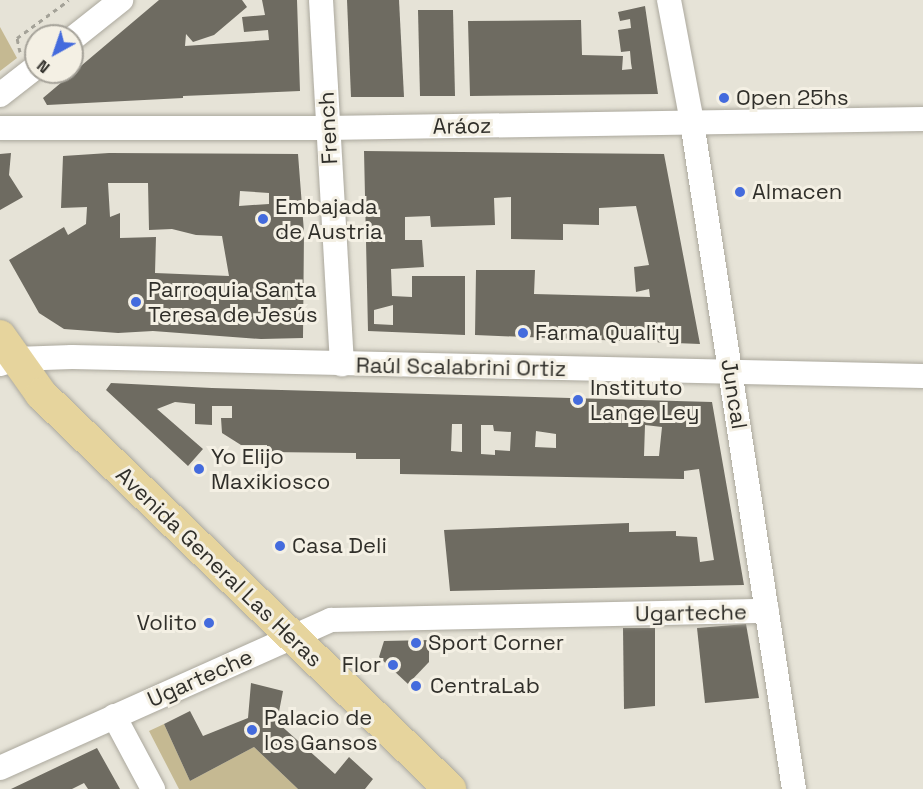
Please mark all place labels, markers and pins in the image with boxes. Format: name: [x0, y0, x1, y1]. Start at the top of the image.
place label: Open 25hs: [736, 85, 849, 111]
marker: Open 25hs: [717, 91, 731, 105]
place label: Almacen: [752, 179, 842, 205]
marker: Almacen: [733, 185, 747, 199]
place label: Embajada de Austria: [275, 193, 383, 244]
marker: Embajada de Austria: [256, 212, 270, 226]
place label: Parroquia Santa Teresa de Jesús: [148, 276, 317, 328]
marker: Parroquia Santa Teresa de Jesús: [129, 295, 143, 309]
place label: Farma Quality: [535, 320, 680, 346]
marker: Farma Quality: [516, 326, 530, 340]
place label: Instituto Lange Ley: [590, 374, 699, 426]
marker: Instituto Lange Ley: [571, 393, 585, 407]
place label: Yo Elijo Maxikiosco: [211, 443, 330, 494]
marker: Yo Elijo Maxikiosco: [192, 462, 206, 476]
place label: Casa Deli: [292, 533, 387, 559]
marker: Casa Deli: [273, 539, 287, 553]
place label: Volito: [137, 610, 197, 636]
marker: Volito: [202, 616, 216, 630]
place label: Sport Corner: [428, 630, 564, 656]
marker: Sport Corner: [409, 636, 423, 650]
place label: Flor: [342, 652, 381, 678]
marker: Flor: [386, 658, 400, 672]
place label: CentraLab: [430, 673, 540, 699]
marker: CentraLab: [407, 677, 425, 695]
place label: Palacio de los Gansos: [264, 704, 378, 756]
marker: Palacio de los Gansos: [245, 723, 259, 737]

